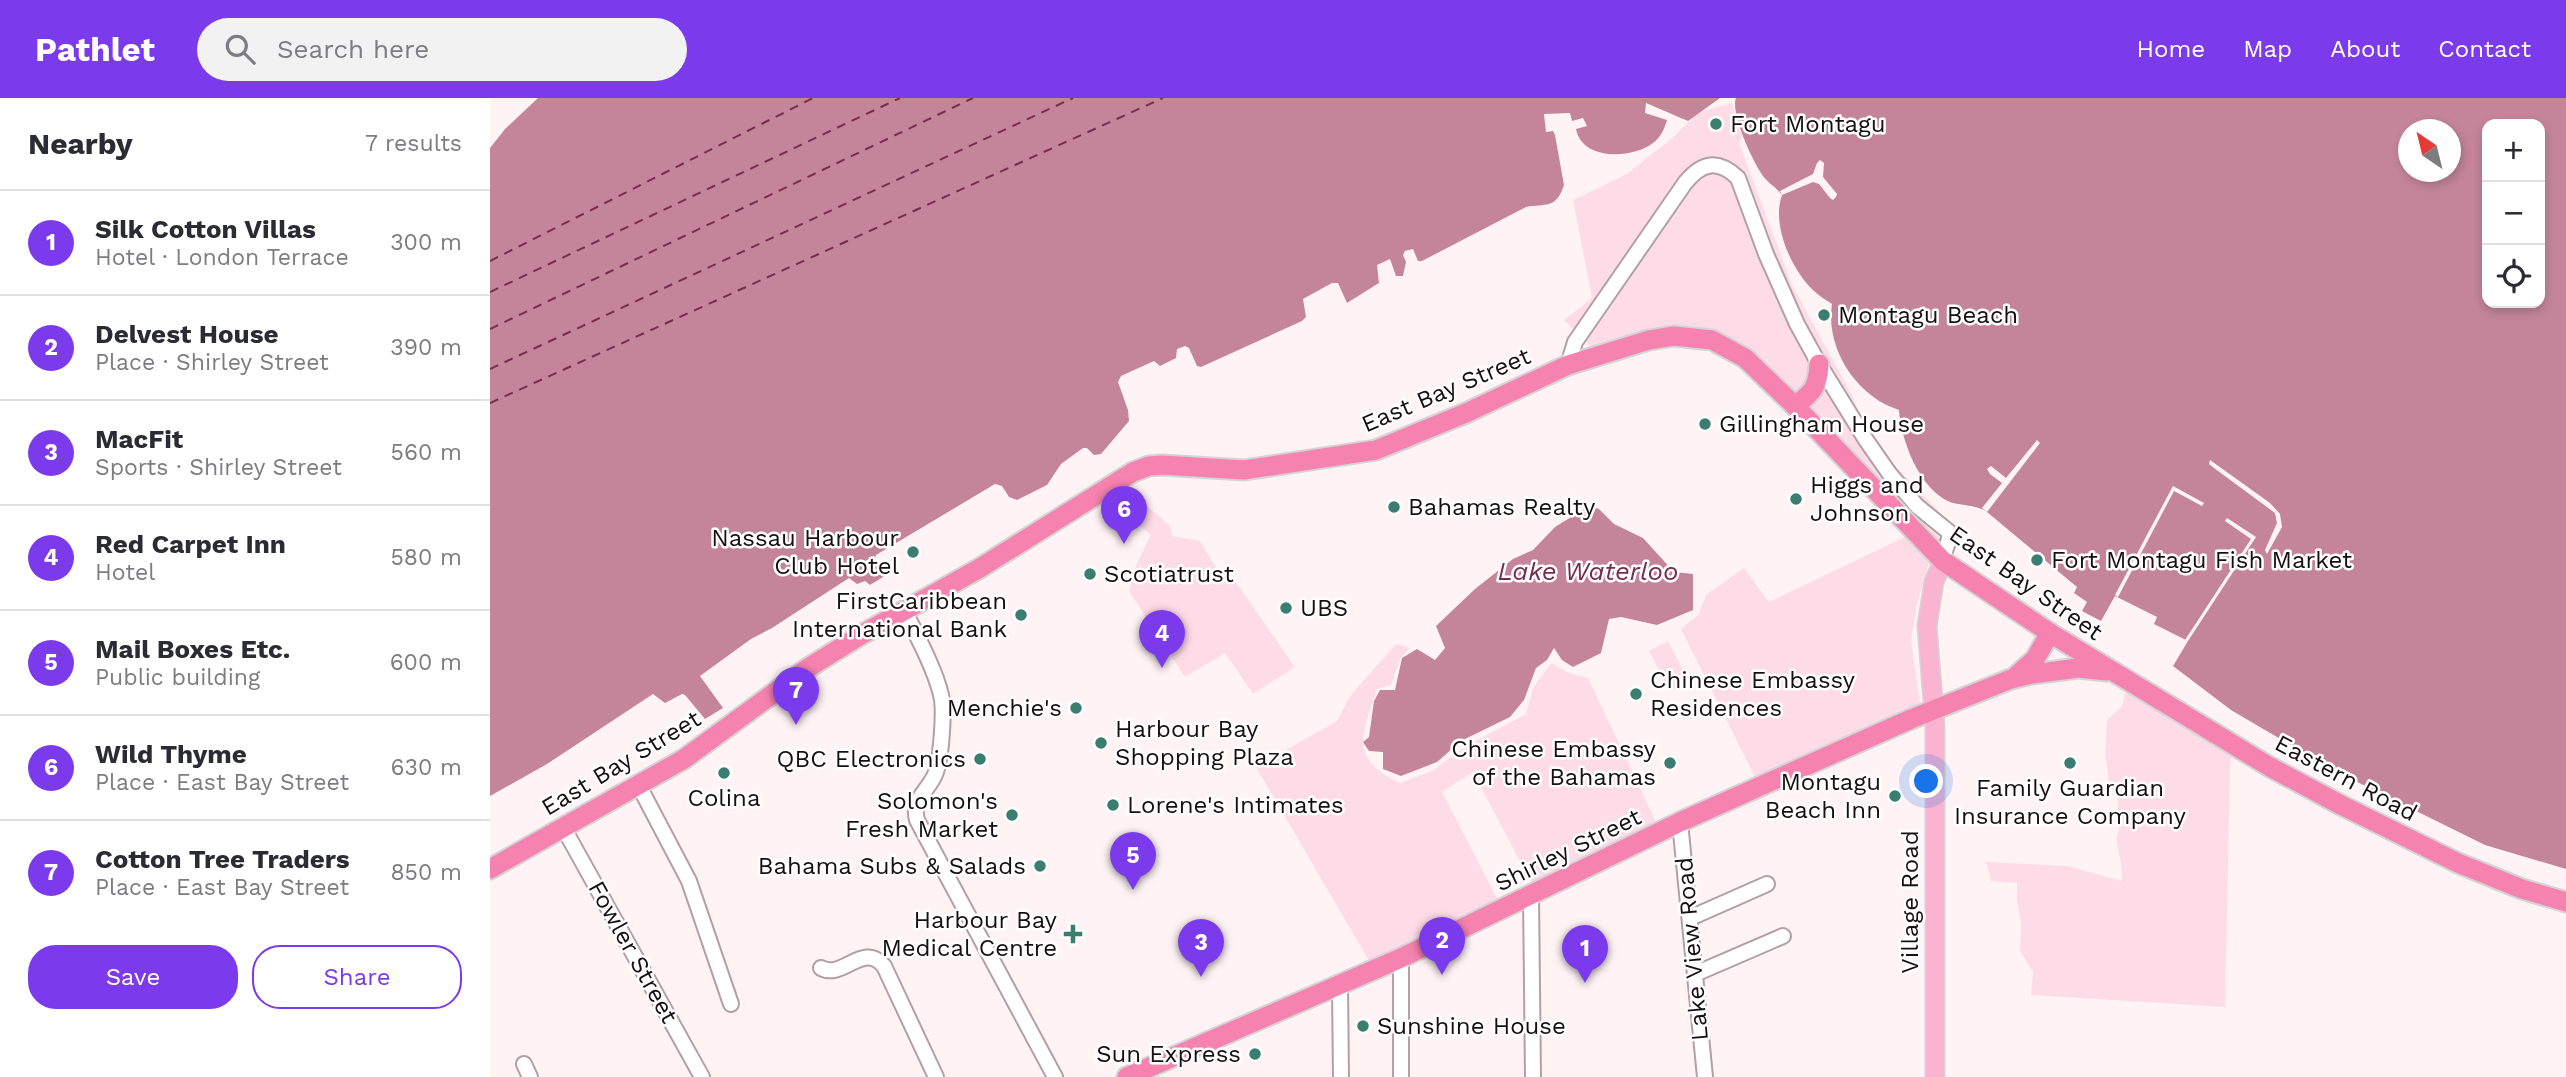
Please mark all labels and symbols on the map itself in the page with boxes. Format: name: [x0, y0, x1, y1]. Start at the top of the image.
place label: Fort Montagu: [1730, 110, 1886, 138]
marker: Fort Montagu: [1708, 116, 1724, 132]
north arrow: [2398, 119, 2461, 182]
place label: Montagu Beach: [1838, 301, 2018, 329]
marker: Montagu Beach: [1816, 307, 1832, 323]
street label: East Bay Street: [1357, 342, 1535, 438]
place label: Gillingham House: [1719, 410, 1924, 438]
marker: Gillingham House: [1697, 416, 1713, 432]
place label: Higgs and Johnson: [1810, 471, 1924, 527]
pin: 6: [1101, 486, 1147, 544]
marker: Higgs and Johnson: [1788, 491, 1804, 507]
place label: Bahamas Realty: [1408, 493, 1596, 521]
marker: Bahamas Realty: [1386, 499, 1402, 515]
street label: East Bay Street: [1944, 520, 2108, 646]
place label: Nassau Harbour Club Hotel: [711, 524, 900, 580]
marker: Nassau Harbour Club Hotel: [905, 544, 921, 560]
place label: Fort Montagu Fish Market: [2051, 546, 2352, 574]
marker: Fort Montagu Fish Market: [2029, 552, 2045, 568]
water label: Lake Waterloo: [1498, 556, 1678, 586]
place label: Scotiatrust: [1104, 560, 1234, 588]
marker: Scotiatrust: [1082, 566, 1098, 582]
place label: FirstCaribbean International Bank: [792, 587, 1007, 643]
place label: UBS: [1300, 594, 1348, 622]
marker: UBS: [1278, 600, 1294, 616]
marker: FirstCaribbean International Bank: [1013, 607, 1029, 623]
pin: 4: [1139, 610, 1185, 668]
place label: Chinese Embassy Residences: [1650, 666, 1855, 722]
pin: 7: [773, 667, 819, 725]
marker: Chinese Embassy Residences: [1628, 686, 1644, 702]
place label: Menchie's: [947, 694, 1062, 722]
marker: Menchie's: [1068, 700, 1084, 716]
street label: East Bay Street: [536, 705, 706, 821]
place label: Harbour Bay Shopping Plaza: [1115, 715, 1294, 771]
street label: Eastern Road: [2270, 729, 2422, 827]
marker: Harbour Bay Shopping Plaza: [1093, 735, 1109, 751]
place label: Chinese Embassy of the Bahamas: [1451, 735, 1657, 791]
place label: QBC Electronics: [777, 745, 966, 773]
marker: QBC Electronics: [972, 751, 988, 767]
marker: Chinese Embassy of the Bahamas: [1662, 755, 1678, 771]
marker: Family Guardian Insurance Company: [2062, 755, 2078, 771]
your location: [1909, 764, 1943, 798]
marker: Colina: [716, 765, 732, 781]
place label: Montagu Beach Inn: [1765, 768, 1881, 824]
place label: Family Guardian Insurance Company: [1954, 774, 2187, 830]
place label: Colina: [687, 784, 761, 812]
place label: Solomon's Fresh Market: [845, 787, 998, 843]
marker: Montagu Beach Inn: [1887, 788, 1903, 804]
place label: Lorene's Intimates: [1127, 791, 1344, 819]
marker: Lorene's Intimates: [1105, 797, 1121, 813]
street label: Shirley Street: [1490, 803, 1646, 897]
marker: Solomon's Fresh Market: [1004, 807, 1020, 823]
street label: Village Road: [1896, 830, 1924, 974]
pin: 5: [1110, 832, 1156, 890]
place label: Bahama Subs & Salads: [758, 852, 1026, 880]
street label: Lake View Road: [1670, 856, 1714, 1042]
marker: Bahama Subs & Salads: [1032, 858, 1048, 874]
street label: Fowler Street: [582, 876, 684, 1028]
place label: Harbour Bay Medical Centre: [881, 906, 1058, 962]
pin: 2: [1419, 917, 1465, 975]
pin: 3: [1178, 919, 1224, 977]
marker: Harbour Bay Medical Centre: [1063, 924, 1083, 944]
pin: 1: [1562, 925, 1608, 983]
place label: Sunshine House: [1377, 1012, 1566, 1040]
marker: Sunshine House: [1355, 1018, 1371, 1034]
place label: Sun Express: [1096, 1040, 1241, 1068]
marker: Sun Express: [1247, 1046, 1263, 1062]

